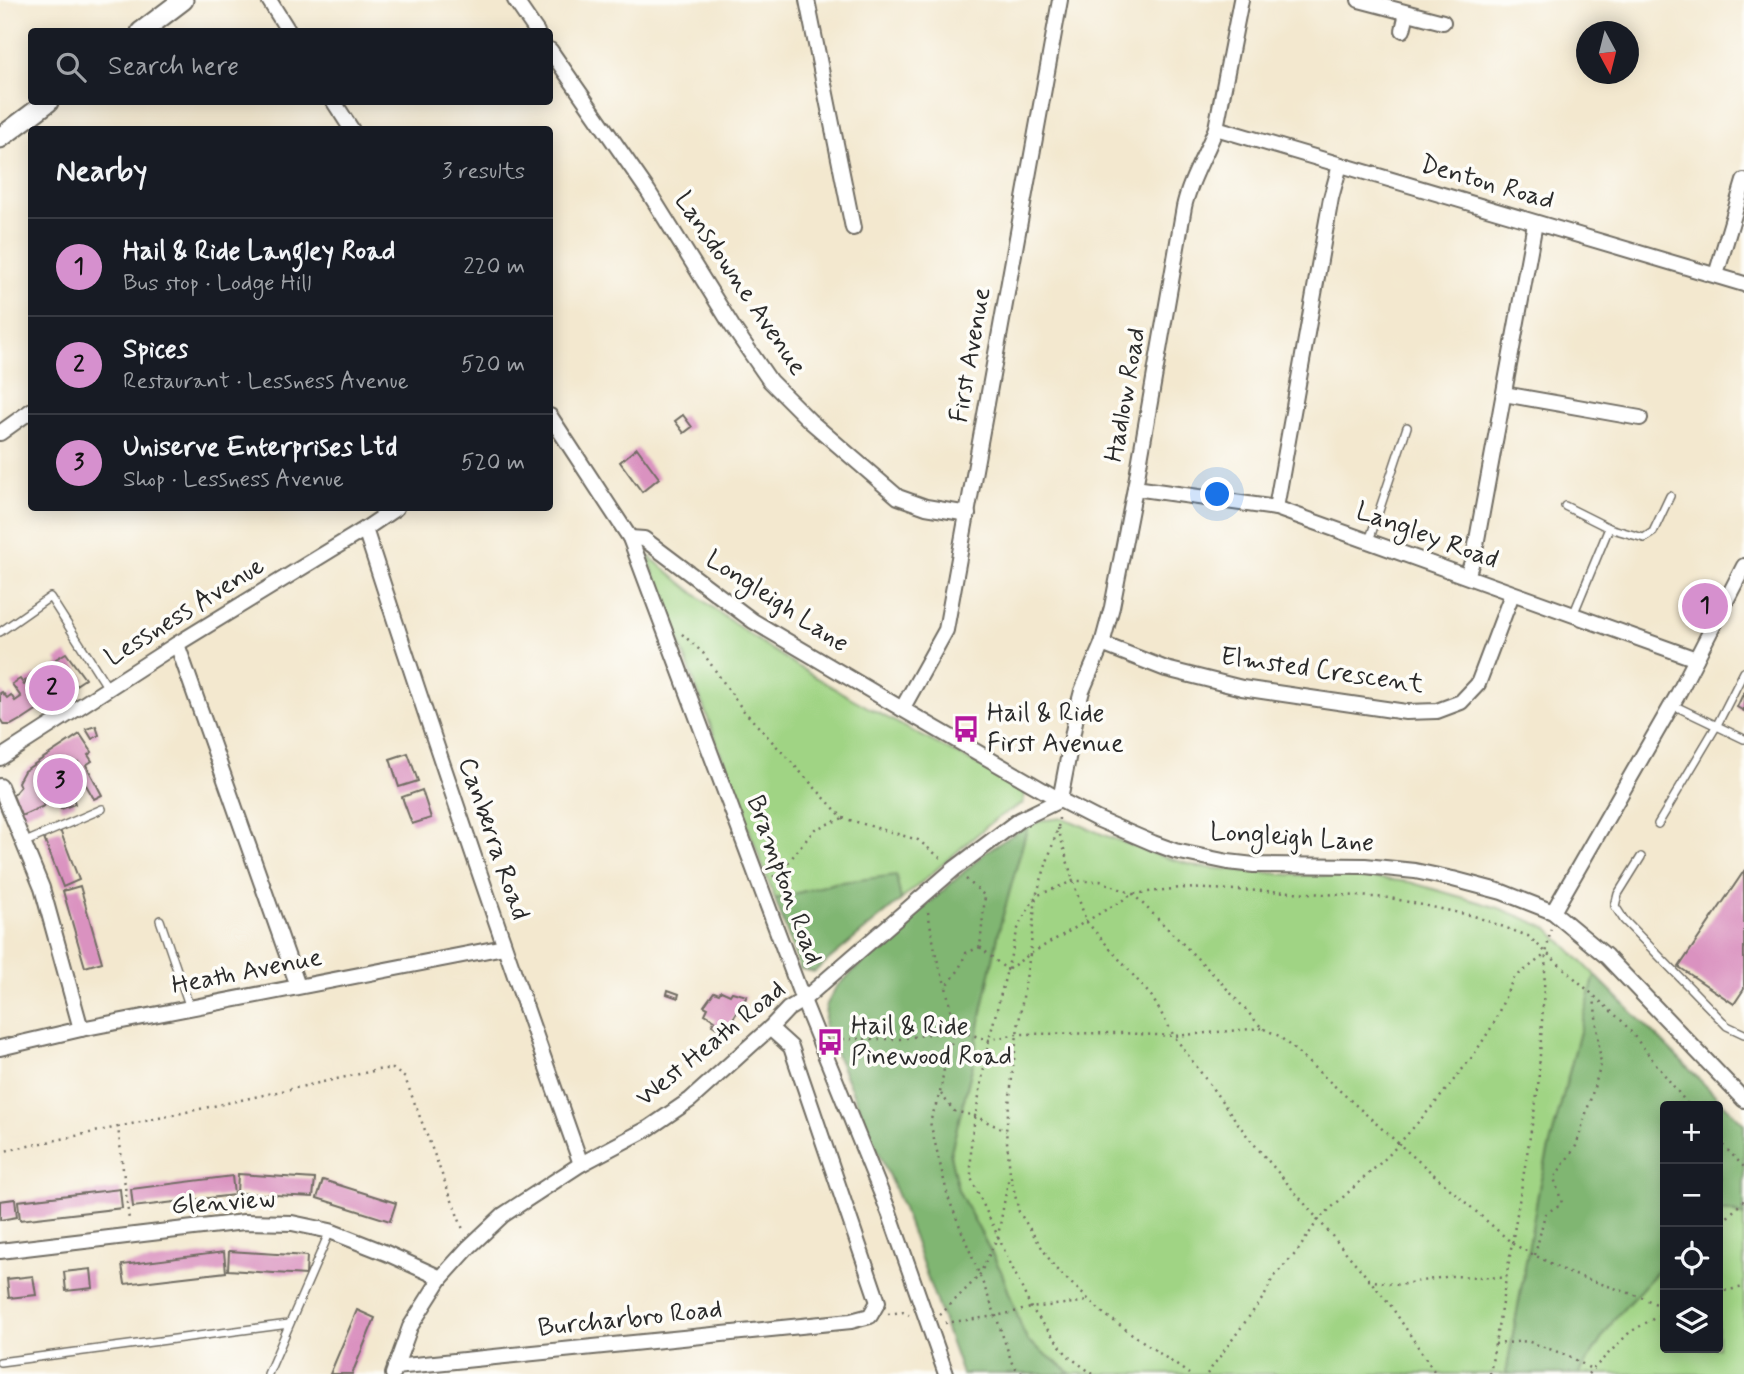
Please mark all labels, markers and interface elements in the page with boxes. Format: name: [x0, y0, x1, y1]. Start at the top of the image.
north arrow: [1576, 21, 1639, 84]
search box: [28, 28, 553, 105]
icon: search: [52, 48, 90, 86]
text: Search here: [108, 50, 239, 84]
street label: Denton Road: [1416, 148, 1558, 218]
text: Nearby: [56, 152, 147, 191]
text: 3 results: [442, 157, 525, 187]
street label: Lansdowne Avenue: [666, 185, 814, 383]
text: Hail & Ride Langley Road: [123, 235, 395, 269]
text: 1: [74, 252, 84, 282]
text: 220 m: [463, 252, 525, 282]
text: Bus stop · Lodge Hill: [123, 269, 311, 299]
street label: First Avenue: [942, 285, 1000, 425]
street label: Hadlow Road: [1097, 325, 1155, 465]
text: Spices: [123, 333, 188, 367]
text: 2: [73, 350, 85, 380]
text: 520 m: [461, 350, 525, 380]
text: Restaurant · Lessness Avenue: [123, 367, 409, 397]
text: Uniserve Enterprises Ltd: [123, 431, 397, 465]
text: 3: [74, 448, 84, 478]
text: 520 m: [461, 448, 525, 478]
text: Shop · Lessness Avenue: [123, 465, 344, 495]
your location: [1200, 477, 1234, 511]
street label: Langley Road: [1350, 495, 1503, 579]
street label: Longleigh Lane: [698, 543, 855, 663]
street label: Lessness Avenue: [99, 549, 271, 675]
pin: 1: [1682, 580, 1728, 632]
street label: Elmsted Crescent: [1218, 640, 1426, 702]
pin: 2: [29, 662, 75, 714]
place label: Hail & Ride First Avenue: [987, 697, 1124, 761]
bus stop icon: Hail & Ride First Avenue: [951, 714, 981, 744]
street label: Canberra Road: [449, 753, 537, 925]
pin: 3: [37, 755, 83, 807]
street label: Brampton Road: [738, 791, 830, 969]
street label: Longleigh Lane: [1209, 815, 1375, 863]
street label: Heath Avenue: [169, 941, 325, 1003]
street label: West Heath Road: [629, 973, 793, 1115]
place label: Hail & Ride Pinewood Road: [851, 1010, 1012, 1074]
bus stop icon: Hail & Ride Pinewood Road: [815, 1027, 845, 1057]
map controls: [1660, 1101, 1723, 1353]
button: +: [1660, 1101, 1723, 1164]
button: −: [1660, 1164, 1723, 1227]
street label: Glenview: [170, 1182, 276, 1224]
button: locate: [1660, 1227, 1723, 1290]
button: layers: [1660, 1290, 1723, 1353]
street label: Burcharbro Road: [536, 1292, 724, 1346]

